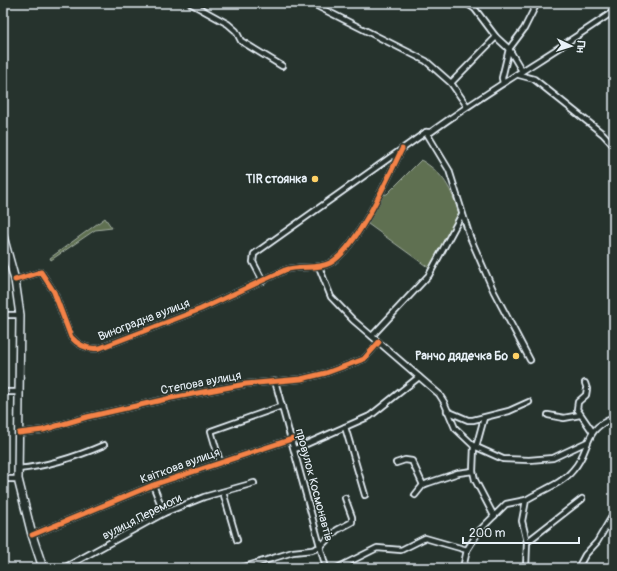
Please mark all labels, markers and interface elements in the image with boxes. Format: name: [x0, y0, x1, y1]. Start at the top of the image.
north arrow: [551, 26, 591, 66]
text: Пн: [574, 40, 587, 54]
place label: TIR стоянка: [245, 172, 307, 187]
marker: TIR стоянка: [310, 174, 320, 184]
street label: Виноградна вулиця: [96, 295, 192, 344]
place label: Ранчо дядечка Бо: [415, 349, 509, 364]
marker: Ранчо дядечка Бо: [511, 351, 521, 361]
street label: Степова вулиця: [159, 368, 243, 398]
street label: провулок Космонавтів: [292, 427, 336, 543]
street label: Квіткова вулиця: [138, 445, 222, 487]
street label: вулиця Перемоги: [100, 490, 185, 543]
scale bar: [463, 519, 579, 545]
text: 200 m: [469, 526, 506, 541]

